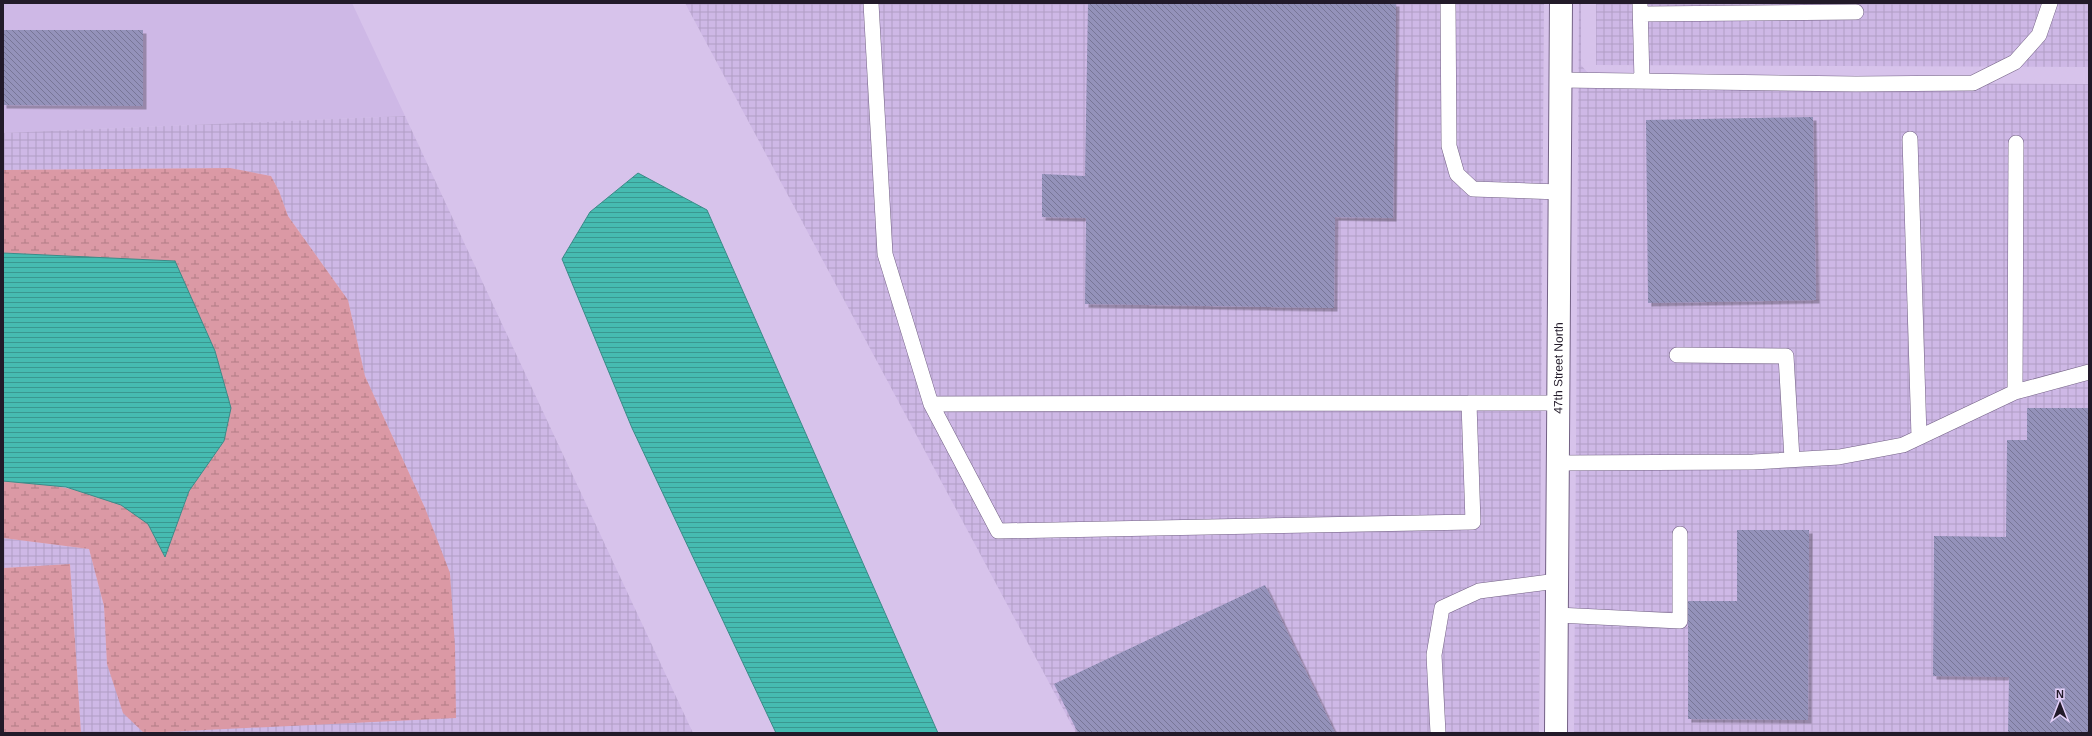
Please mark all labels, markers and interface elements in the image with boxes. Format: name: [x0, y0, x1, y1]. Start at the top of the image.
street label: 47th Street North: [1551, 322, 1566, 414]
north arrow: [2040, 684, 2080, 724]
text: N: [2056, 688, 2064, 700]

